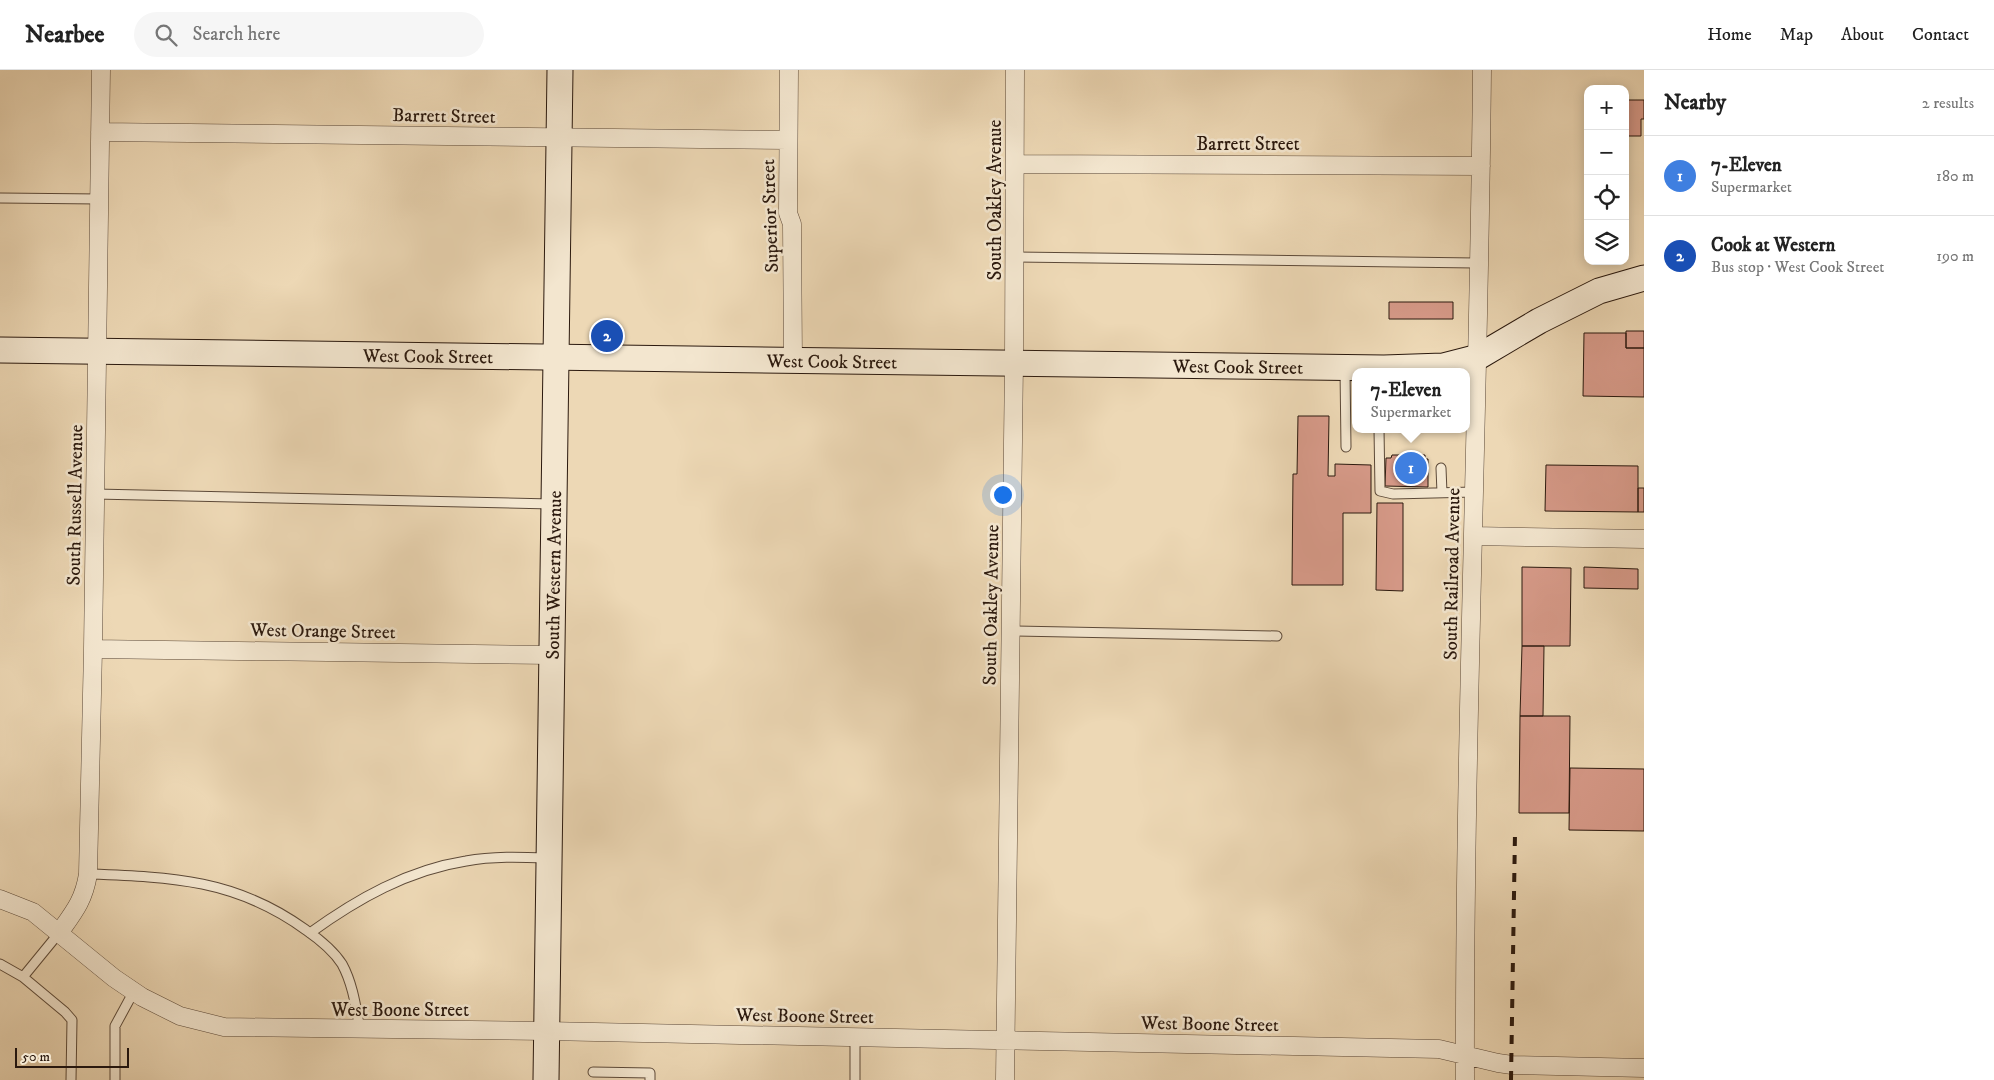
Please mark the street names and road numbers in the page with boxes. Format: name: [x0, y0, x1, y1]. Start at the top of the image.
street label: Barrett Street: [392, 104, 496, 129]
street label: South Oakley Avenue: [984, 119, 1007, 280]
street label: Barrett Street: [1196, 133, 1300, 156]
street label: Superior Street: [757, 159, 784, 273]
street label: West Cook Street: [362, 345, 493, 369]
street label: West Cook Street: [766, 350, 897, 375]
street label: West Cook Street: [1171, 355, 1303, 380]
street label: South Russell Avenue: [63, 424, 88, 586]
street label: South Railroad Avenue: [1439, 487, 1466, 660]
street label: South Western Avenue: [542, 490, 567, 660]
street label: South Oakley Avenue: [979, 524, 1004, 686]
street label: West Orange Street: [249, 619, 396, 644]
street label: West Boone Street: [330, 999, 469, 1022]
street label: West Boone Street: [735, 1004, 874, 1029]
street label: West Boone Street: [1140, 1012, 1279, 1037]

